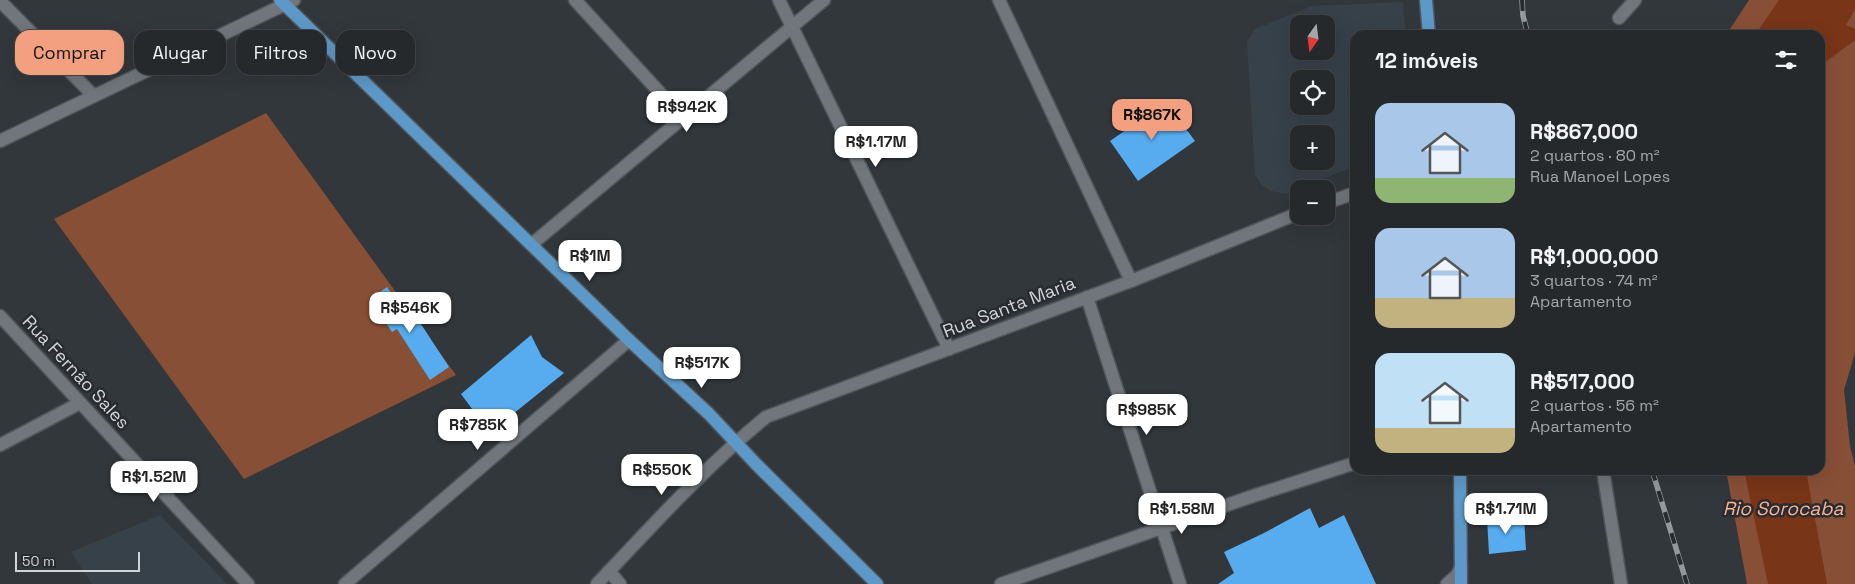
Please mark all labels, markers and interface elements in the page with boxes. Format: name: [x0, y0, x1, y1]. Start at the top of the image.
north arrow: [1290, 15, 1335, 60]
map controls: [1290, 15, 1335, 225]
chip: Comprar: [15, 30, 124, 75]
chip: Alugar: [134, 30, 226, 75]
chip: Filtros: [236, 30, 326, 75]
chip: Novo: [336, 30, 415, 75]
icon: filters: [1772, 46, 1800, 74]
text: 12 imóveis: [1375, 47, 1478, 74]
button: locate: [1290, 70, 1335, 115]
pin: R$942K: [646, 90, 728, 133]
text: R$942K: [657, 96, 717, 117]
pin: R$867K: [1111, 98, 1193, 141]
text: R$867K: [1123, 104, 1181, 125]
text: R$867,000: [1530, 118, 1638, 145]
icon: home: [1415, 123, 1475, 183]
button: +: [1290, 125, 1335, 170]
pin: R$1.17M: [830, 126, 922, 168]
text: R$1.17M: [845, 131, 907, 152]
text: 2 quartos · 80 m²: [1530, 145, 1660, 166]
text: Rua Manoel Lopes: [1530, 166, 1670, 187]
button: −: [1290, 180, 1335, 225]
pin: R$1M: [560, 240, 620, 282]
text: R$1,000,000: [1530, 243, 1659, 270]
text: R$1M: [569, 245, 611, 266]
icon: home: [1415, 248, 1475, 308]
text: 3 quartos · 74 m²: [1530, 270, 1658, 291]
street label: Rua Santa Maria: [939, 271, 1078, 342]
text: Apartamento: [1530, 291, 1632, 312]
pin: R$546K: [369, 292, 451, 334]
text: R$546K: [380, 297, 440, 318]
street label: Rua Fernão Sales: [18, 310, 135, 433]
pin: R$517K: [661, 346, 743, 389]
text: R$517K: [674, 352, 730, 373]
text: R$517,000: [1530, 368, 1635, 395]
icon: home: [1415, 373, 1475, 433]
pin: R$985K: [1106, 394, 1188, 436]
text: 2 quartos · 56 m²: [1530, 395, 1659, 416]
text: R$985K: [1118, 399, 1176, 420]
pin: R$785K: [437, 408, 519, 451]
text: R$785K: [449, 414, 507, 435]
text: Apartamento: [1530, 416, 1632, 437]
pin: R$550K: [621, 454, 703, 496]
text: R$550K: [632, 459, 692, 480]
pin: R$1.52M: [108, 460, 200, 503]
text: R$1.52M: [122, 466, 186, 487]
pin: R$1.58M: [1136, 492, 1228, 535]
pin: R$1.71M: [1460, 492, 1552, 535]
water label: Rio Sorocaba: [1723, 496, 1843, 521]
text: R$1.58M: [1149, 498, 1215, 519]
text: R$1.71M: [1475, 498, 1537, 519]
scale bar: [15, 549, 140, 572]
text: 50 m: [22, 552, 55, 570]

